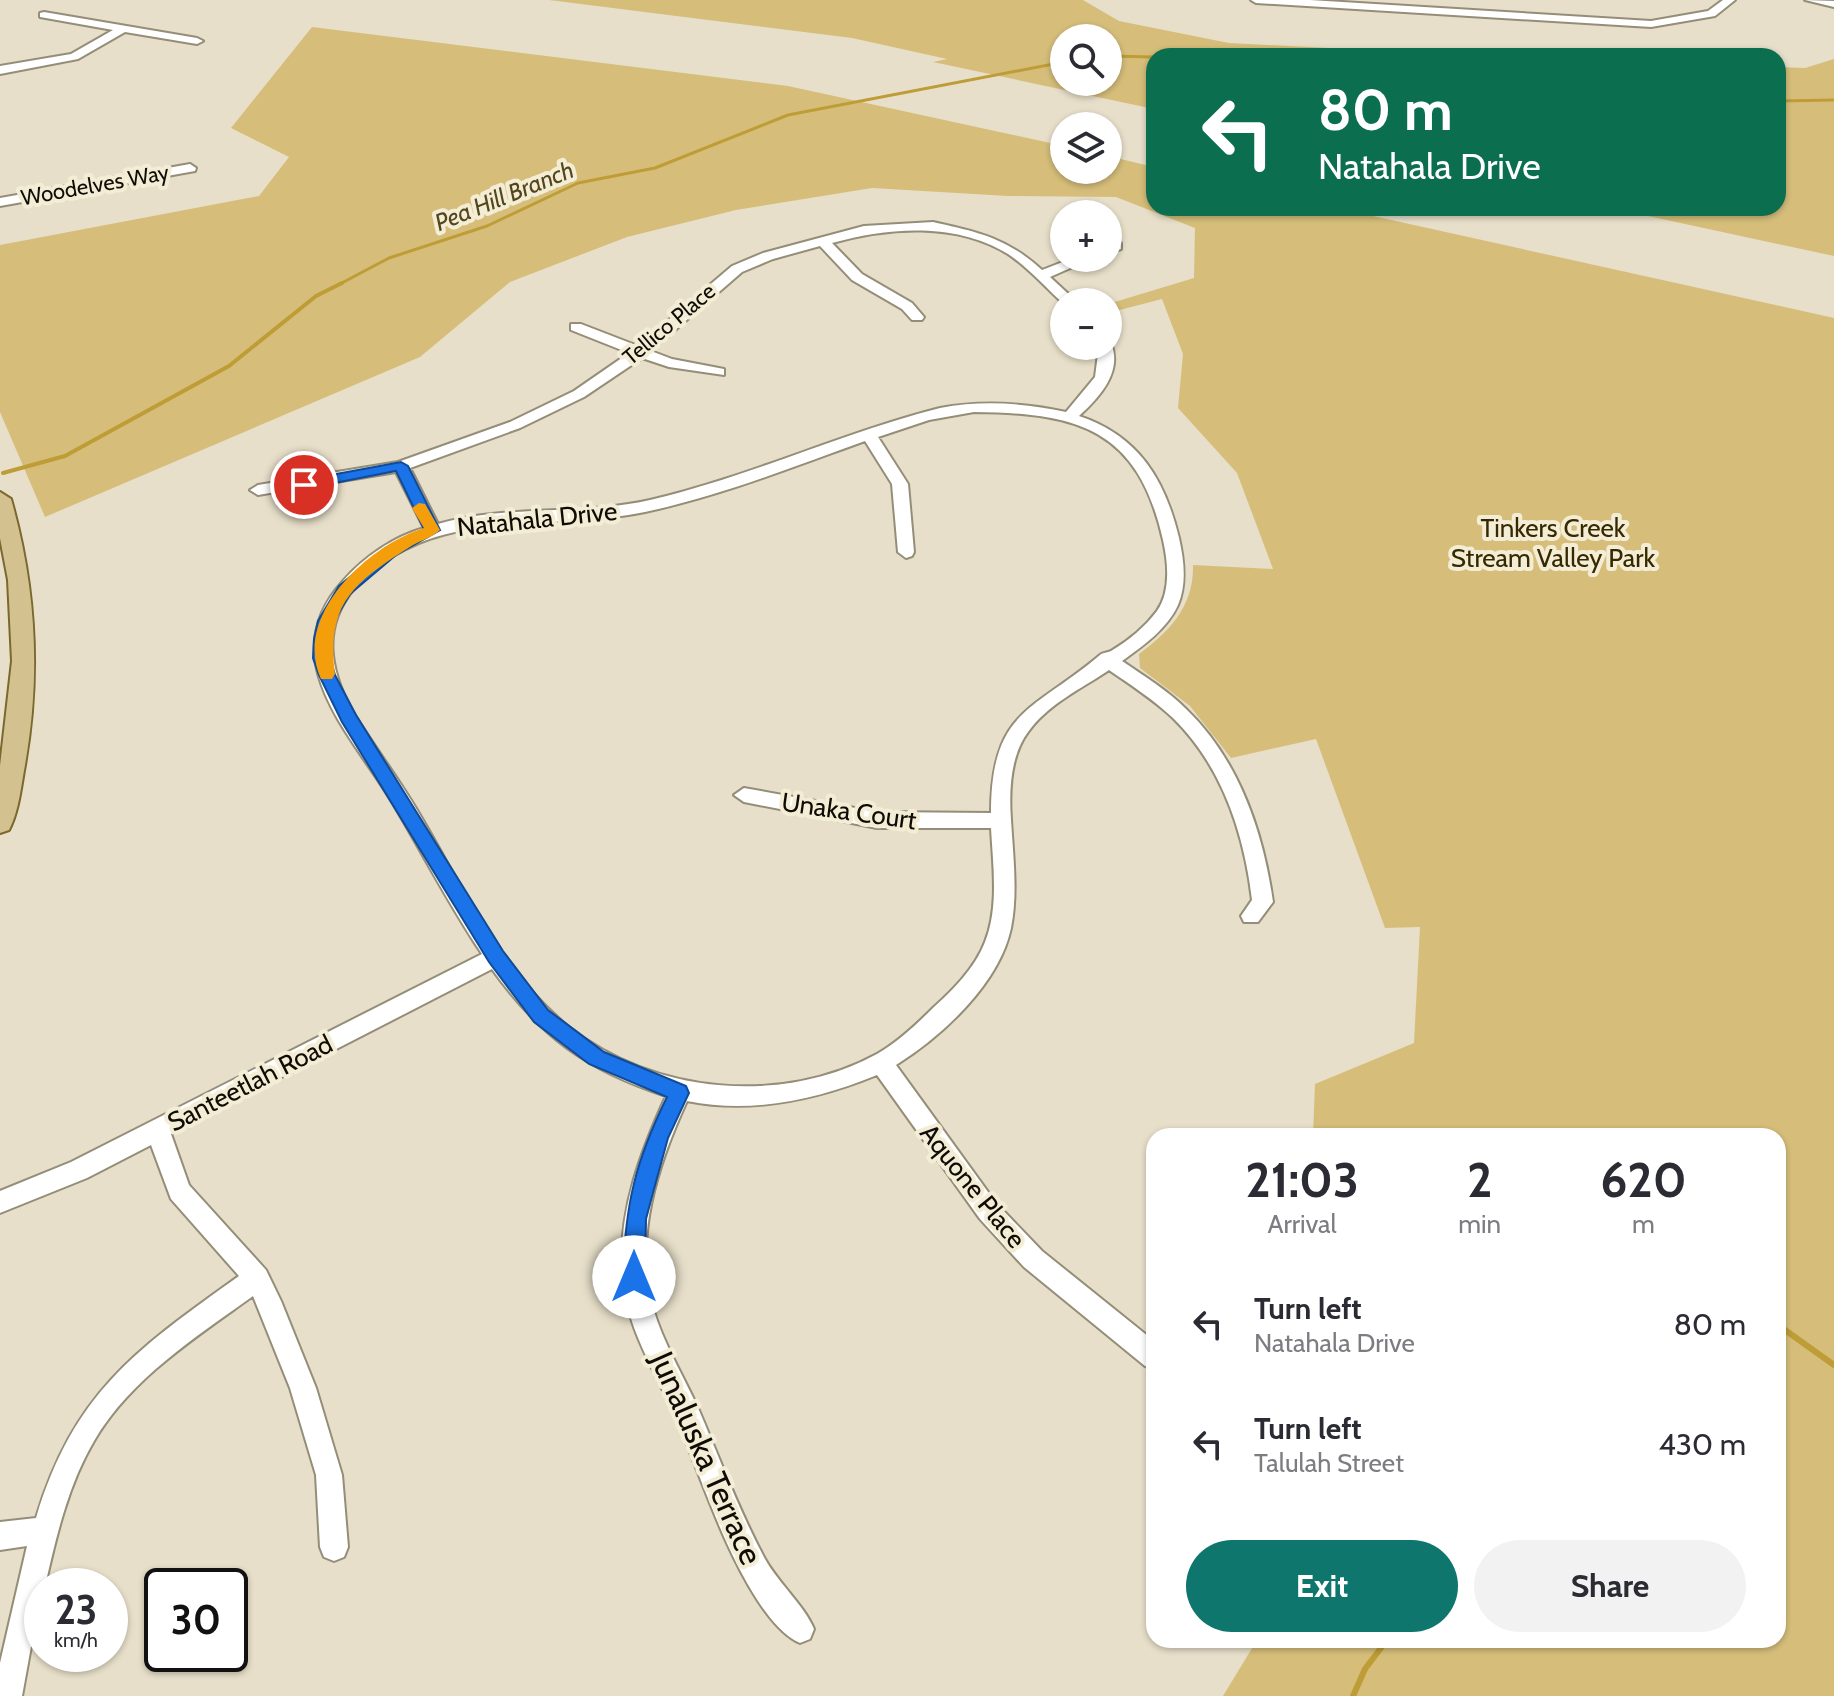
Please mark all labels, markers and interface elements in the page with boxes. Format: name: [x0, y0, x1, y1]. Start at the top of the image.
map controls: [1050, 24, 1122, 360]
button: search: [1050, 24, 1122, 96]
text: 80 m: [1318, 76, 1453, 144]
icon: left: [1186, 80, 1290, 184]
button: layers: [1050, 112, 1122, 184]
text: Natahala Drive: [1318, 144, 1541, 188]
water label: Pea Hill Branch: [430, 155, 578, 237]
street label: Woodelves Way: [19, 159, 171, 211]
button: +: [1050, 200, 1122, 272]
street label: Tellico Place: [617, 277, 721, 371]
button: −: [1050, 288, 1122, 360]
pin: [270, 451, 338, 519]
icon: arrive: [282, 463, 326, 507]
street label: Natahala Drive: [455, 495, 619, 543]
park label: Tinkers Creek Stream Valley Park: [1451, 512, 1656, 574]
street label: Unaka Court: [780, 786, 919, 836]
street label: Santeetlah Road: [162, 1028, 338, 1138]
street label: Aquone Place: [913, 1118, 1033, 1254]
text: 21:03: [1245, 1151, 1359, 1209]
text: 2: [1467, 1151, 1492, 1209]
text: 620: [1600, 1151, 1687, 1209]
text: Arrival: [1267, 1208, 1337, 1240]
text: min: [1458, 1208, 1501, 1240]
text: m: [1632, 1208, 1655, 1240]
position arrow: [592, 1235, 676, 1319]
text: Turn left: [1254, 1290, 1362, 1327]
icon: left: [1186, 1302, 1230, 1346]
text: 80 m: [1674, 1306, 1746, 1343]
text: Natahala Drive: [1254, 1327, 1415, 1359]
street label: Junaluska Terrace: [642, 1345, 771, 1571]
text: Turn left: [1254, 1410, 1362, 1447]
icon: left: [1186, 1422, 1230, 1466]
text: 430 m: [1658, 1426, 1746, 1463]
text: Talulah Street: [1254, 1447, 1404, 1479]
button: Exit: [1186, 1540, 1458, 1632]
button: Share: [1474, 1540, 1746, 1632]
speed limit sign: 30: [144, 1568, 248, 1672]
text: 23: [55, 1585, 97, 1634]
text: km/h: [54, 1628, 98, 1652]

